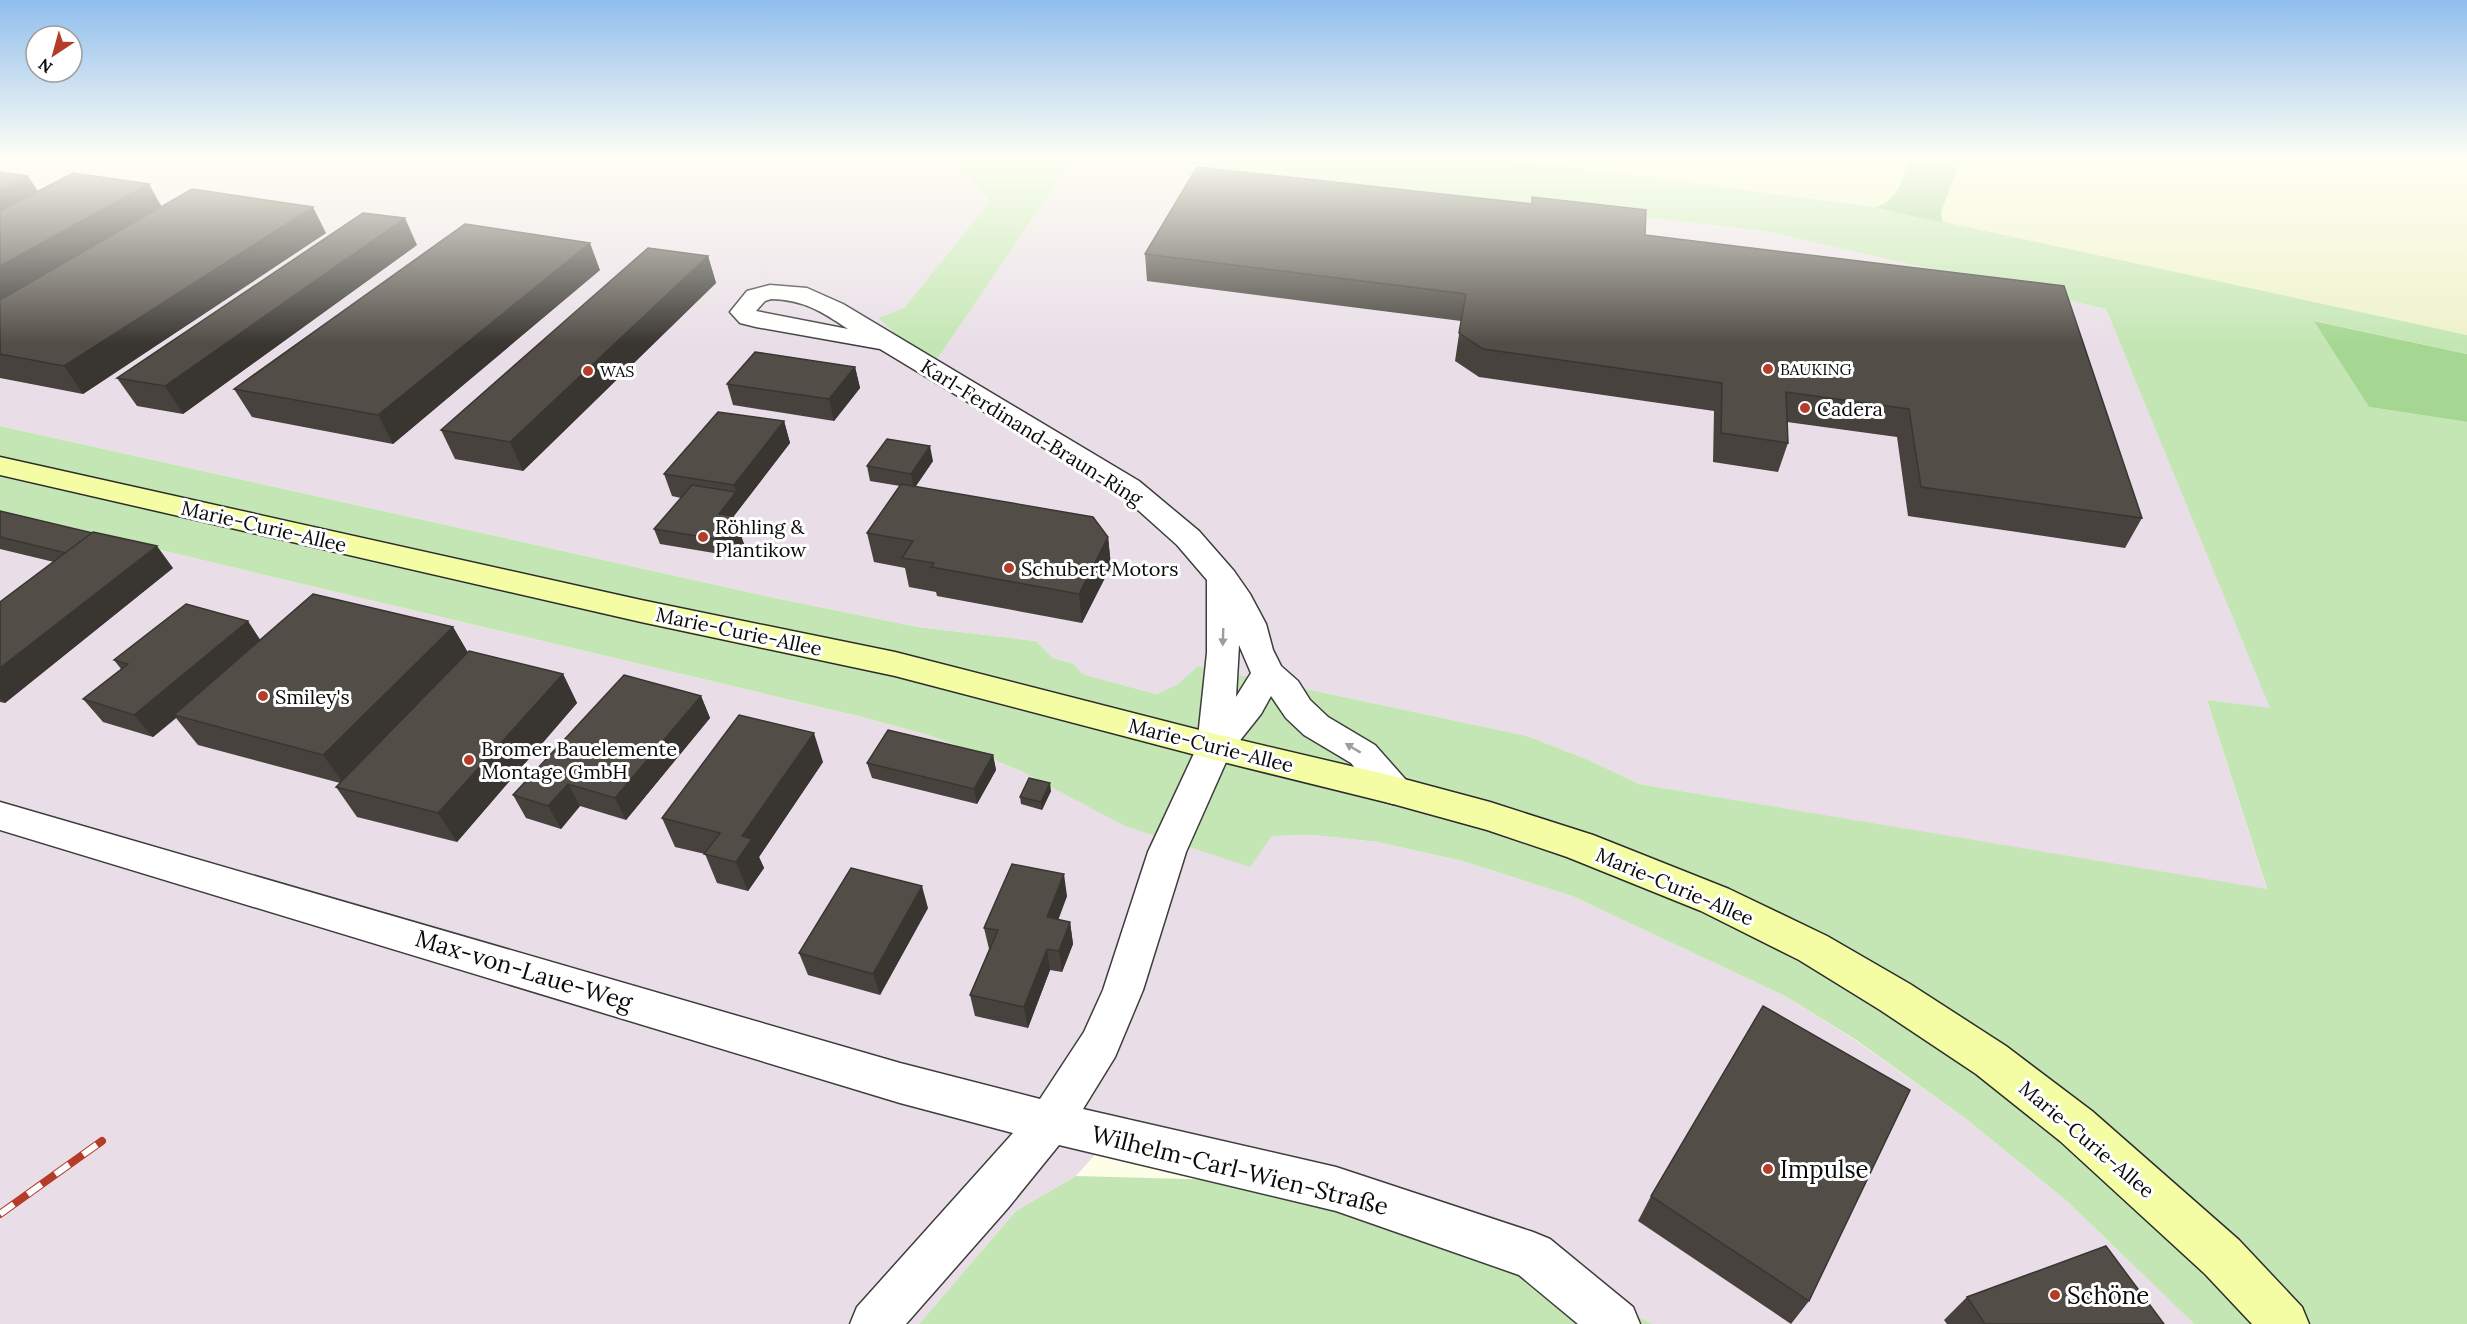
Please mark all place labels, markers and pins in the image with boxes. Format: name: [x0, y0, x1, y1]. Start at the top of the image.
place label: BAUKING: [1780, 359, 1852, 379]
place label: WAS: [600, 361, 634, 381]
marker: BAUKING: [1761, 362, 1775, 376]
marker: WAS: [581, 364, 595, 378]
place label: Cadera: [1817, 396, 1883, 421]
marker: Cadera: [1798, 401, 1812, 415]
place label: Röhling & Plantikow: [715, 514, 806, 562]
marker: Röhling & Plantikow: [696, 530, 710, 544]
place label: Schubert Motors: [1021, 556, 1178, 581]
marker: Schubert Motors: [1002, 561, 1016, 575]
place label: Smiley's: [275, 684, 350, 709]
marker: Smiley's: [256, 689, 270, 703]
place label: Bromer Bauelemente Montage GmbH: [481, 736, 677, 784]
marker: Bromer Bauelemente Montage GmbH: [462, 753, 476, 767]
place label: Impulse: [1780, 1154, 1869, 1185]
marker: Impulse: [1761, 1162, 1775, 1176]
place label: Schöne: [2067, 1280, 2149, 1311]
marker: Schöne: [2048, 1288, 2062, 1302]

